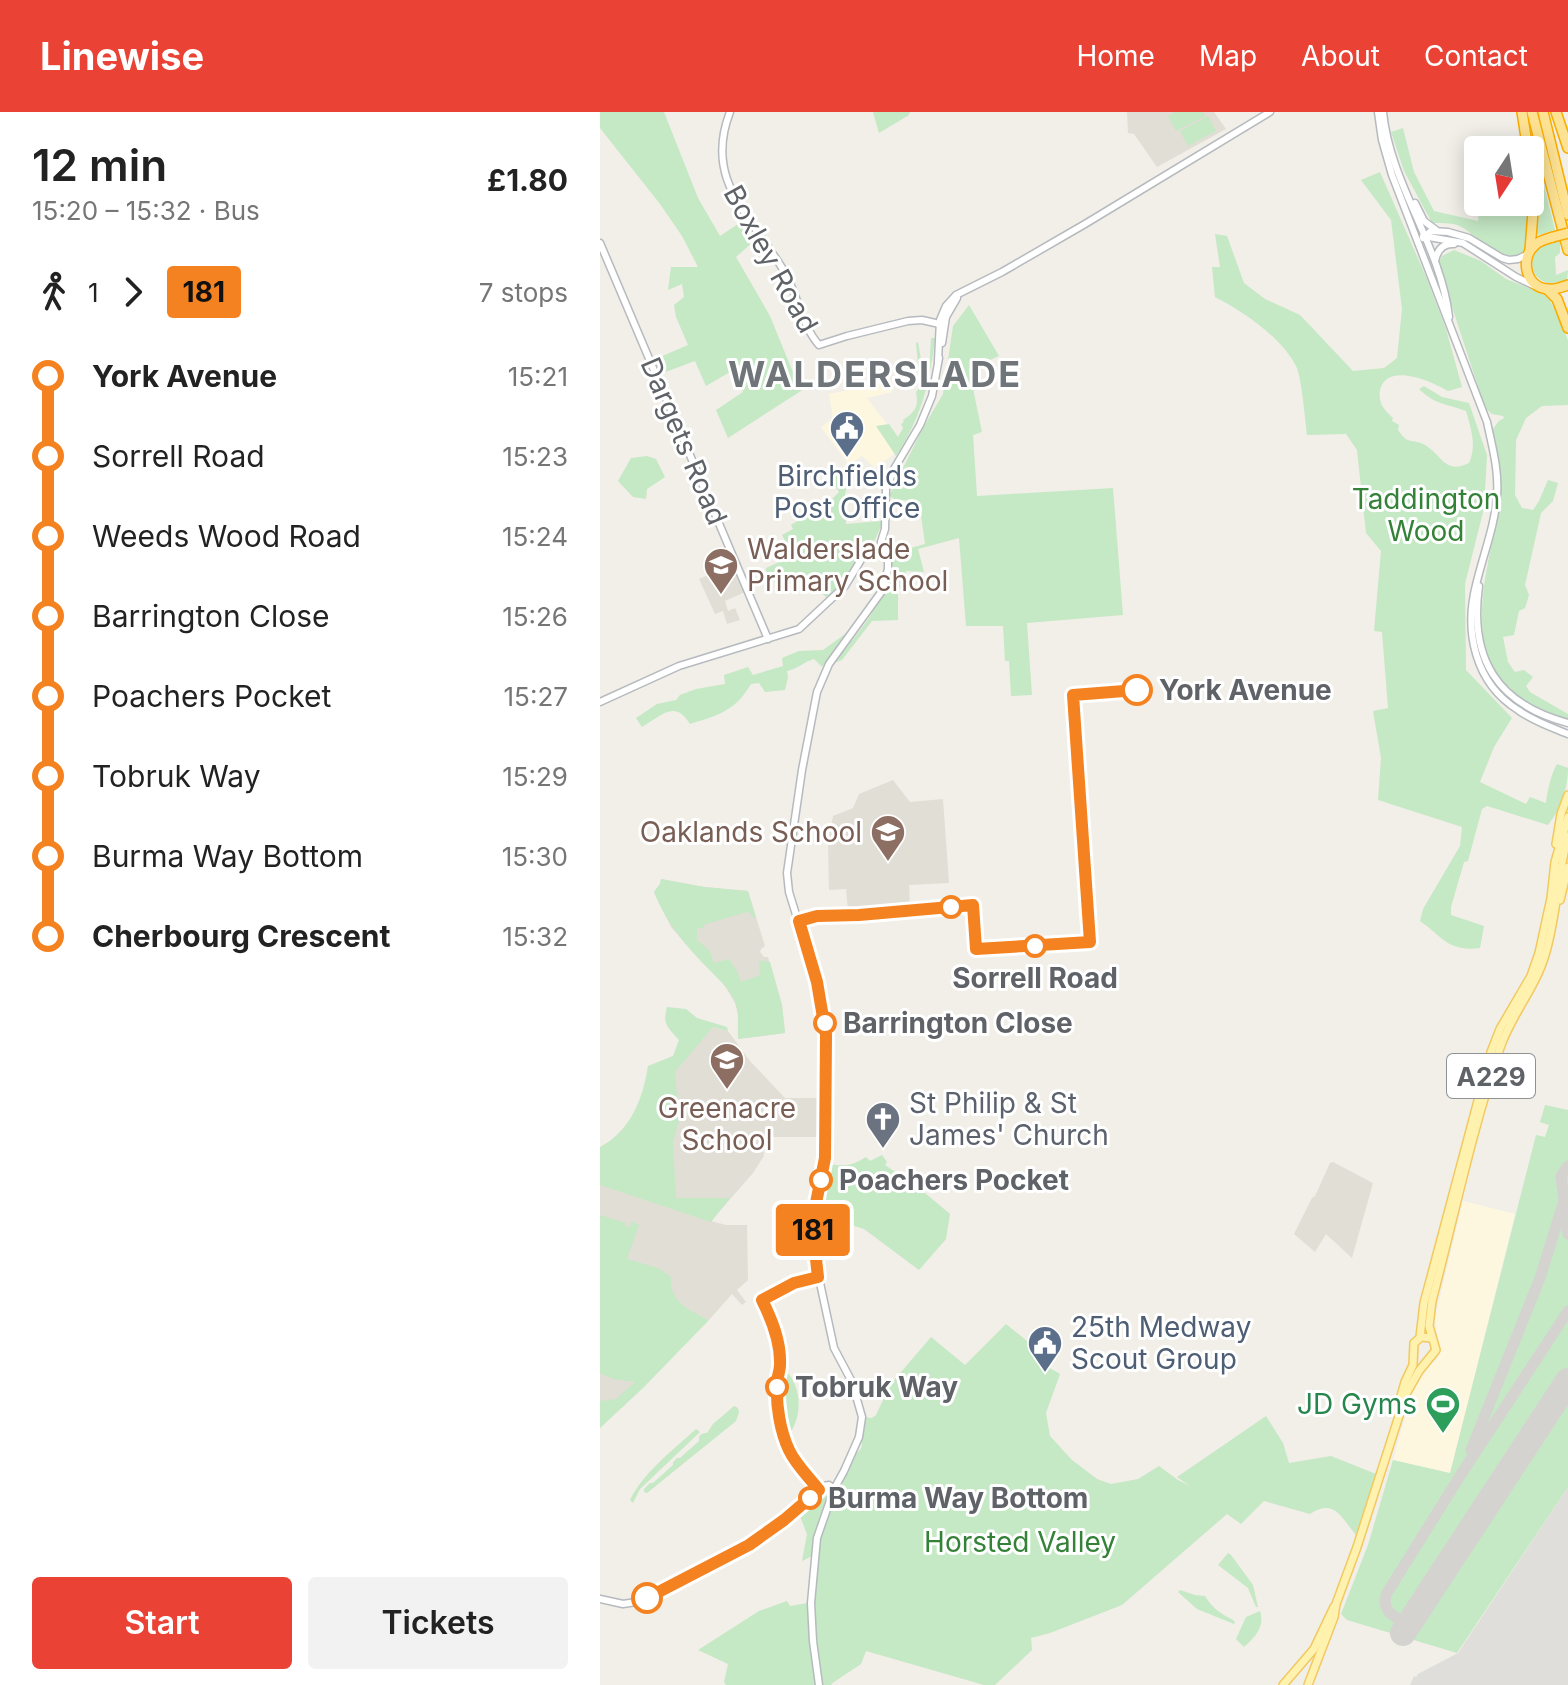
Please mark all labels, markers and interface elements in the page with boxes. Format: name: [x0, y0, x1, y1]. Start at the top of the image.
text: Linewise: [40, 33, 204, 79]
text: Home: [1076, 39, 1155, 73]
text: Map: [1199, 39, 1257, 73]
text: About: [1301, 39, 1380, 73]
text: Contact: [1424, 39, 1528, 73]
north arrow: [1464, 136, 1544, 216]
map controls: [1464, 136, 1544, 216]
text: 12 min: [32, 138, 167, 192]
text: £1.80: [487, 162, 568, 198]
street label: Boxley Road: [717, 179, 825, 339]
text: 15:20 – 15:32 · Bus: [32, 195, 260, 226]
icon: walk: [32, 270, 76, 314]
icon: forward: [111, 270, 155, 314]
text: 181: [183, 275, 225, 309]
text: 1: [88, 277, 99, 308]
text: 7 stops: [479, 277, 568, 308]
street label: Dargets Road: [633, 352, 735, 530]
district label: WALDERSLADE: [728, 352, 1022, 396]
text: York Avenue: [92, 358, 277, 394]
text: 15:21: [508, 361, 568, 392]
public building icon: Birchfields Post Office: [828, 409, 866, 459]
text: Sorrell Road: [92, 438, 265, 474]
text: 15:23: [502, 441, 568, 472]
place label: Birchfields Post Office: [774, 459, 920, 525]
park label: Taddington Wood: [1352, 482, 1500, 548]
text: Weeds Wood Road: [92, 518, 361, 554]
text: 15:24: [502, 521, 568, 552]
place label: Walderslade Primary School: [747, 532, 948, 598]
school or university icon: Walderslade Primary School: [702, 546, 740, 596]
text: Barrington Close: [92, 598, 330, 634]
text: 15:26: [502, 601, 568, 632]
place label: York Avenue: [1159, 673, 1332, 707]
marker: York Avenue: [1122, 675, 1152, 705]
text: Poachers Pocket: [92, 678, 331, 714]
text: 15:27: [504, 681, 568, 712]
text: Tobruk Way: [92, 758, 261, 794]
text: 15:29: [502, 761, 568, 792]
school or university icon: Oaklands School: [869, 813, 907, 863]
place label: Oaklands School: [640, 815, 862, 849]
text: Burma Way Bottom: [92, 838, 363, 874]
text: 15:30: [502, 841, 568, 872]
unlabelled marker: [940, 896, 962, 918]
text: Cherbourg Crescent: [92, 918, 391, 954]
text: 15:32: [502, 921, 568, 952]
marker: Sorrell Road: [1024, 935, 1046, 957]
place label: Sorrell Road: [952, 961, 1118, 995]
place label: Barrington Close: [843, 1006, 1073, 1040]
marker: Barrington Close: [814, 1012, 836, 1034]
school or university icon: Greenacre School: [708, 1041, 746, 1091]
road number: A229: [1447, 1054, 1535, 1098]
place label: St Philip & St James' Church: [909, 1086, 1109, 1152]
place label: Greenacre School: [658, 1091, 796, 1157]
church icon: St Philip & St James' Church: [864, 1100, 902, 1150]
place label: Poachers Pocket: [839, 1163, 1069, 1197]
marker: Poachers Pocket: [810, 1169, 832, 1191]
line badge: 181: [767, 1204, 859, 1256]
text: 181: [792, 1213, 834, 1247]
place label: 25th Medway Scout Group: [1071, 1310, 1251, 1376]
public building icon: 25th Medway Scout Group: [1026, 1324, 1064, 1374]
place label: Tobruk Way: [795, 1370, 958, 1404]
marker: Tobruk Way: [766, 1376, 788, 1398]
sports icon: JD Gyms: [1424, 1385, 1462, 1435]
place label: JD Gyms: [1297, 1387, 1417, 1421]
place label: Burma Way Bottom: [828, 1481, 1088, 1515]
marker: Burma Way Bottom: [799, 1487, 821, 1509]
park label: Horsted Valley: [924, 1525, 1116, 1559]
button: Start: [32, 1577, 292, 1669]
button: Tickets: [308, 1577, 568, 1669]
unlabelled marker: [632, 1583, 662, 1613]

